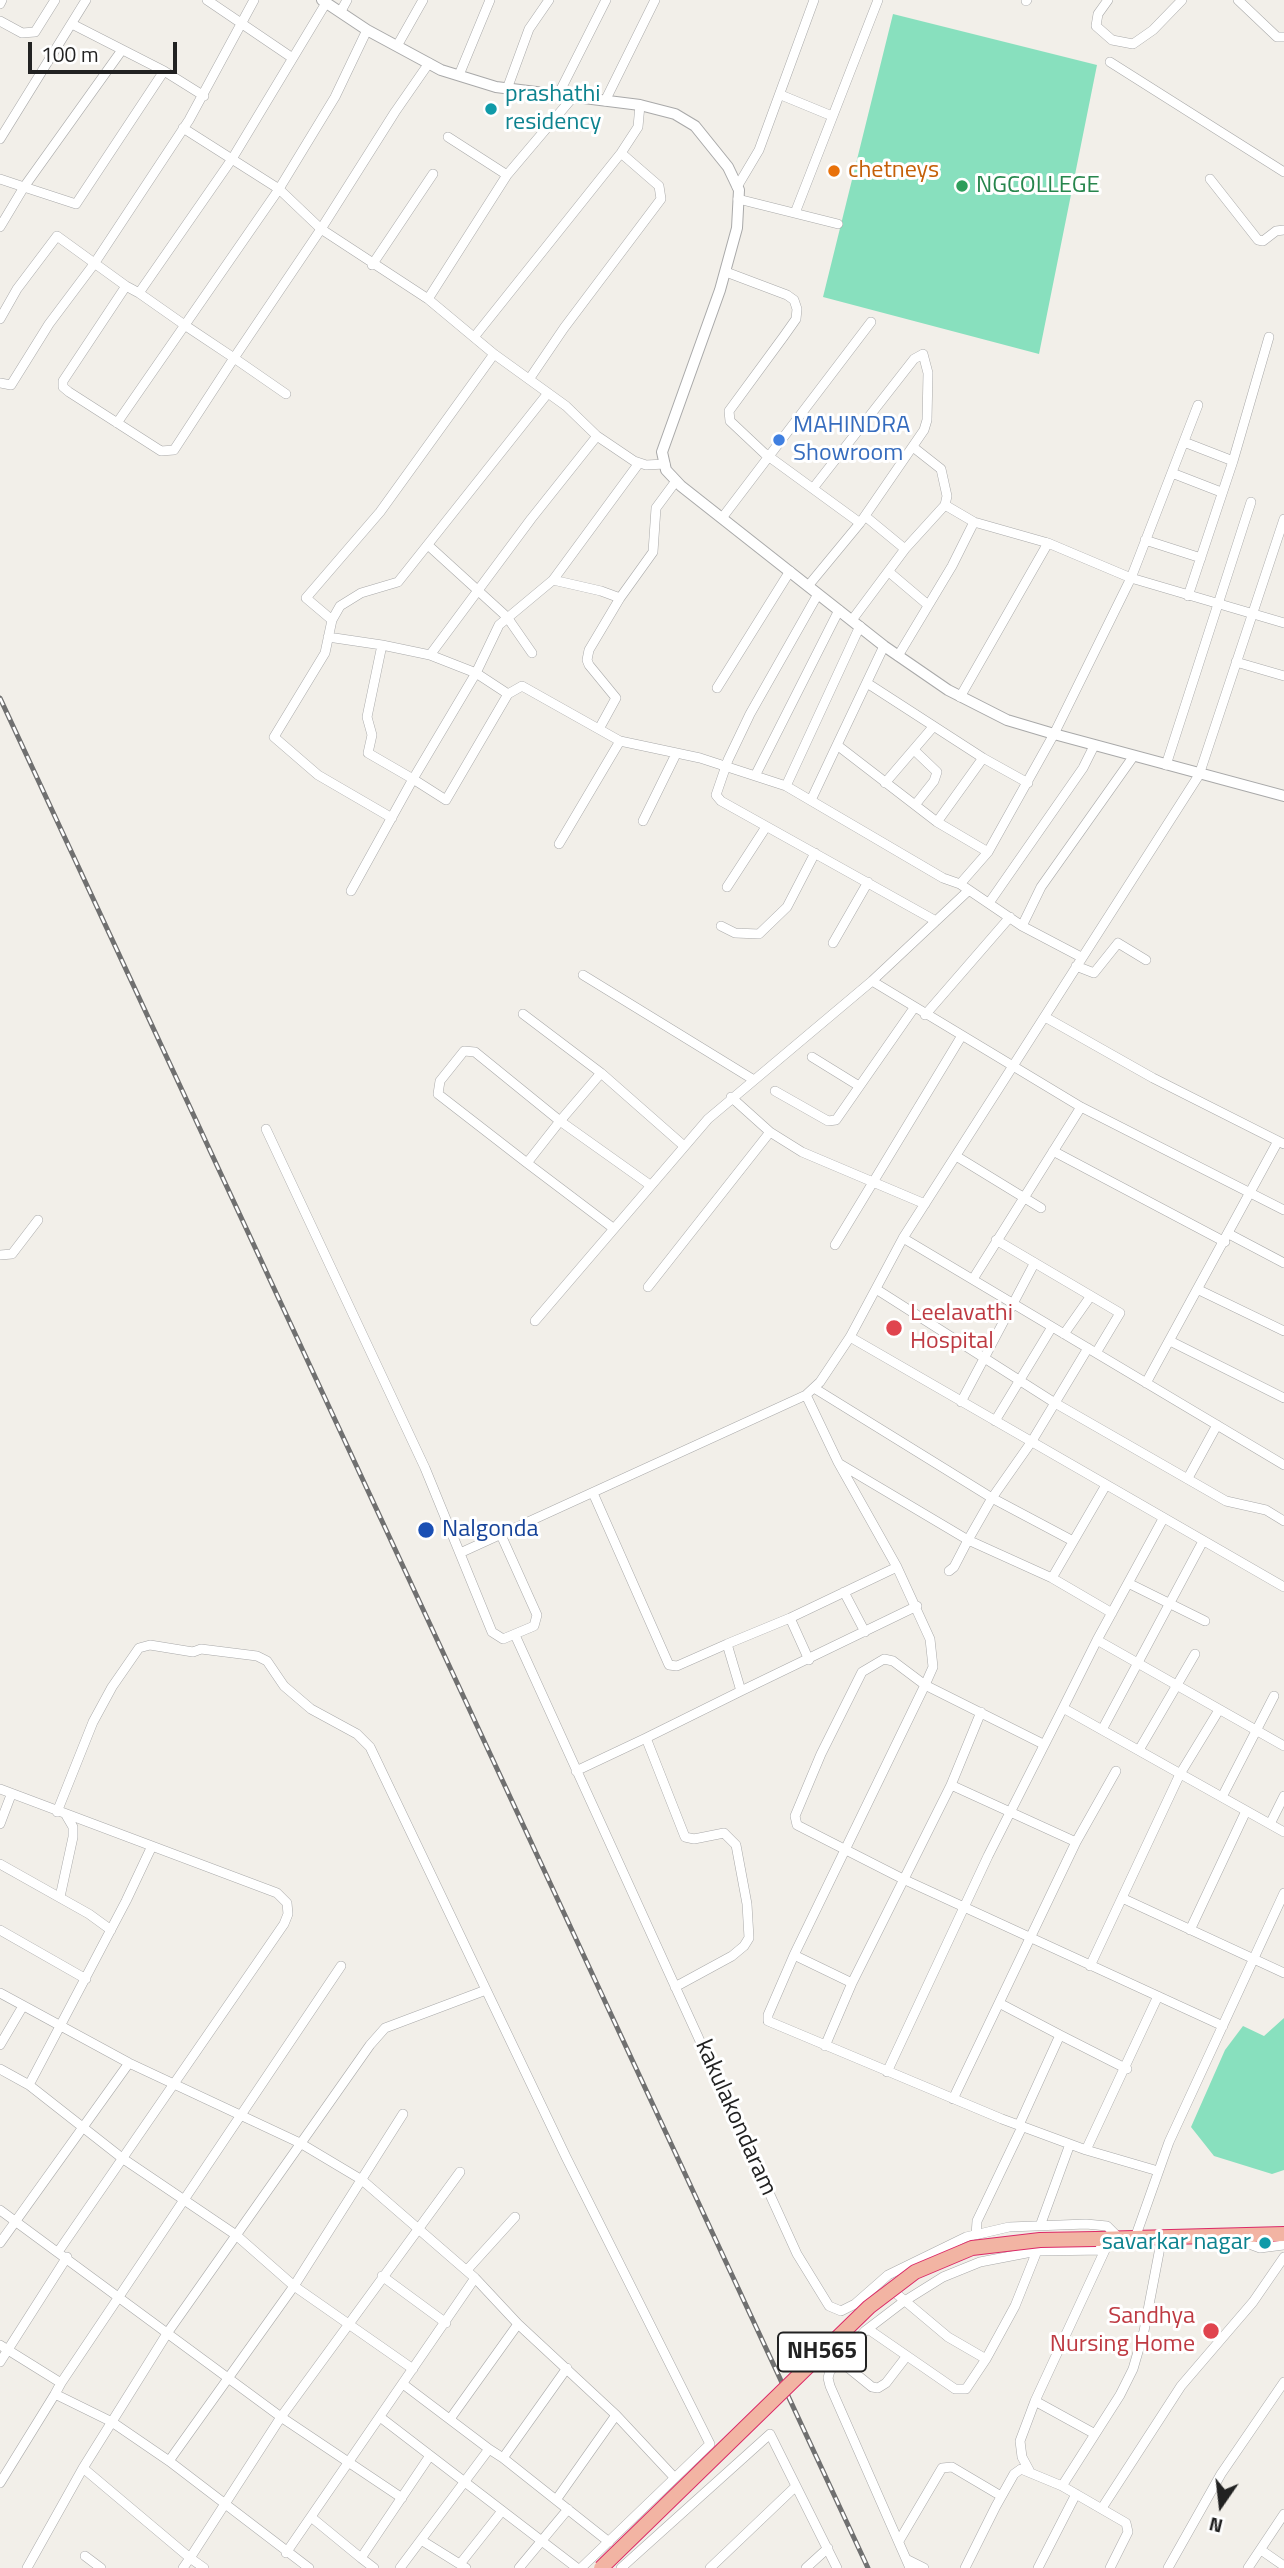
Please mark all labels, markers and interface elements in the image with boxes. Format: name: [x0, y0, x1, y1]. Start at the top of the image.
scale bar: [32, 28, 180, 72]
text: 100 m: [41, 38, 98, 70]
place label: prashathi residency: [505, 81, 601, 137]
marker: prashathi residency: [483, 101, 499, 117]
place label: chetneys: [848, 157, 939, 185]
marker: chetneys: [826, 163, 842, 179]
place label: NGCOLLEGE: [976, 172, 1100, 200]
marker: NGCOLLEGE: [954, 178, 970, 194]
place label: MAHINDRA Showroom: [793, 412, 910, 468]
marker: MAHINDRA Showroom: [771, 432, 787, 448]
place label: Leelavathi Hospital: [910, 1300, 1013, 1356]
marker: Leelavathi Hospital: [884, 1318, 904, 1338]
place label: Nalgonda: [442, 1516, 538, 1544]
marker: Nalgonda: [416, 1520, 436, 1540]
street label: kakulakondaram: [688, 2036, 782, 2200]
place label: savarkar nagar: [1102, 2229, 1251, 2257]
marker: savarkar nagar: [1257, 2235, 1273, 2251]
place label: Sandhya Nursing Home: [1050, 2303, 1195, 2359]
marker: Sandhya Nursing Home: [1201, 2321, 1221, 2341]
road number: NH565: [778, 2332, 866, 2372]
north arrow: [1186, 2470, 1256, 2540]
text: N: [1206, 2510, 1226, 2542]

